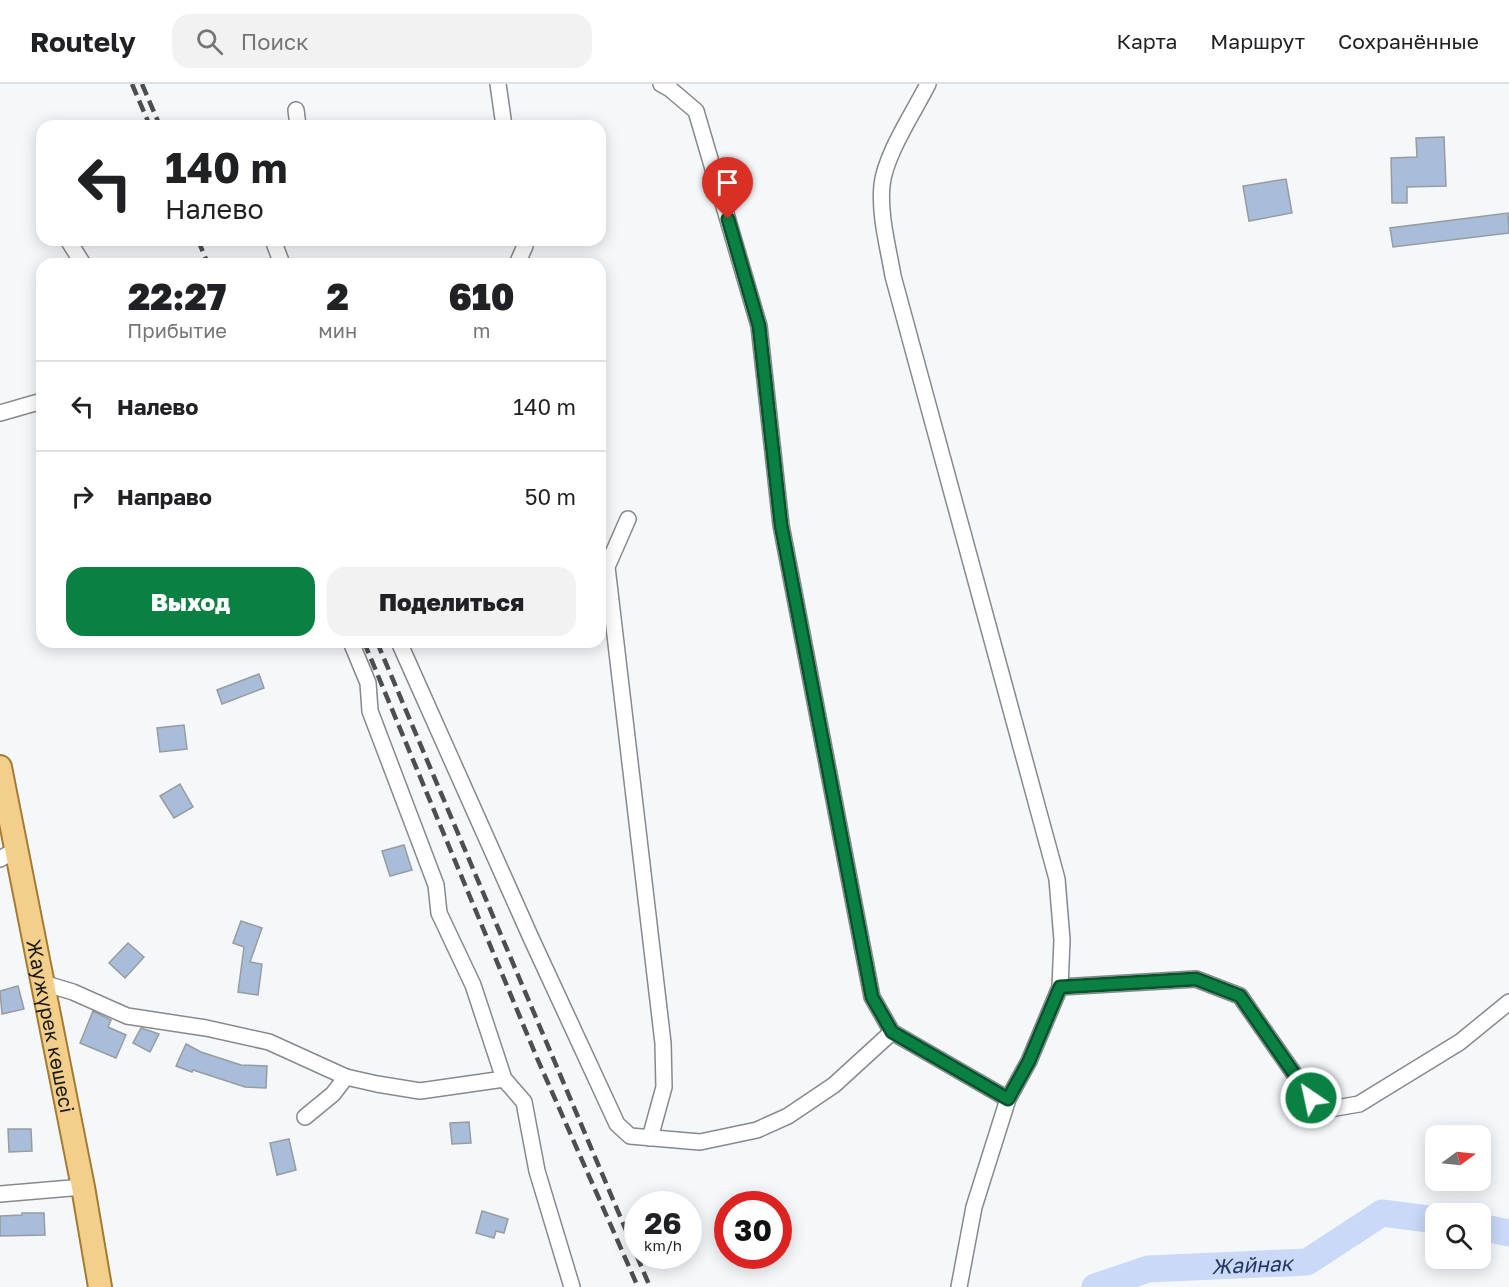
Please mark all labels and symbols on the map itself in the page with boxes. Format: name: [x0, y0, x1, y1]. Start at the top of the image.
pin: [702, 157, 753, 219]
street label: Жаужүрек көшесі: [22, 937, 80, 1115]
position arrow: [1279, 1066, 1343, 1130]
north arrow: [1425, 1125, 1491, 1191]
speed limit sign: 30: [714, 1191, 792, 1269]
water label: Жайнак: [1211, 1250, 1296, 1279]

